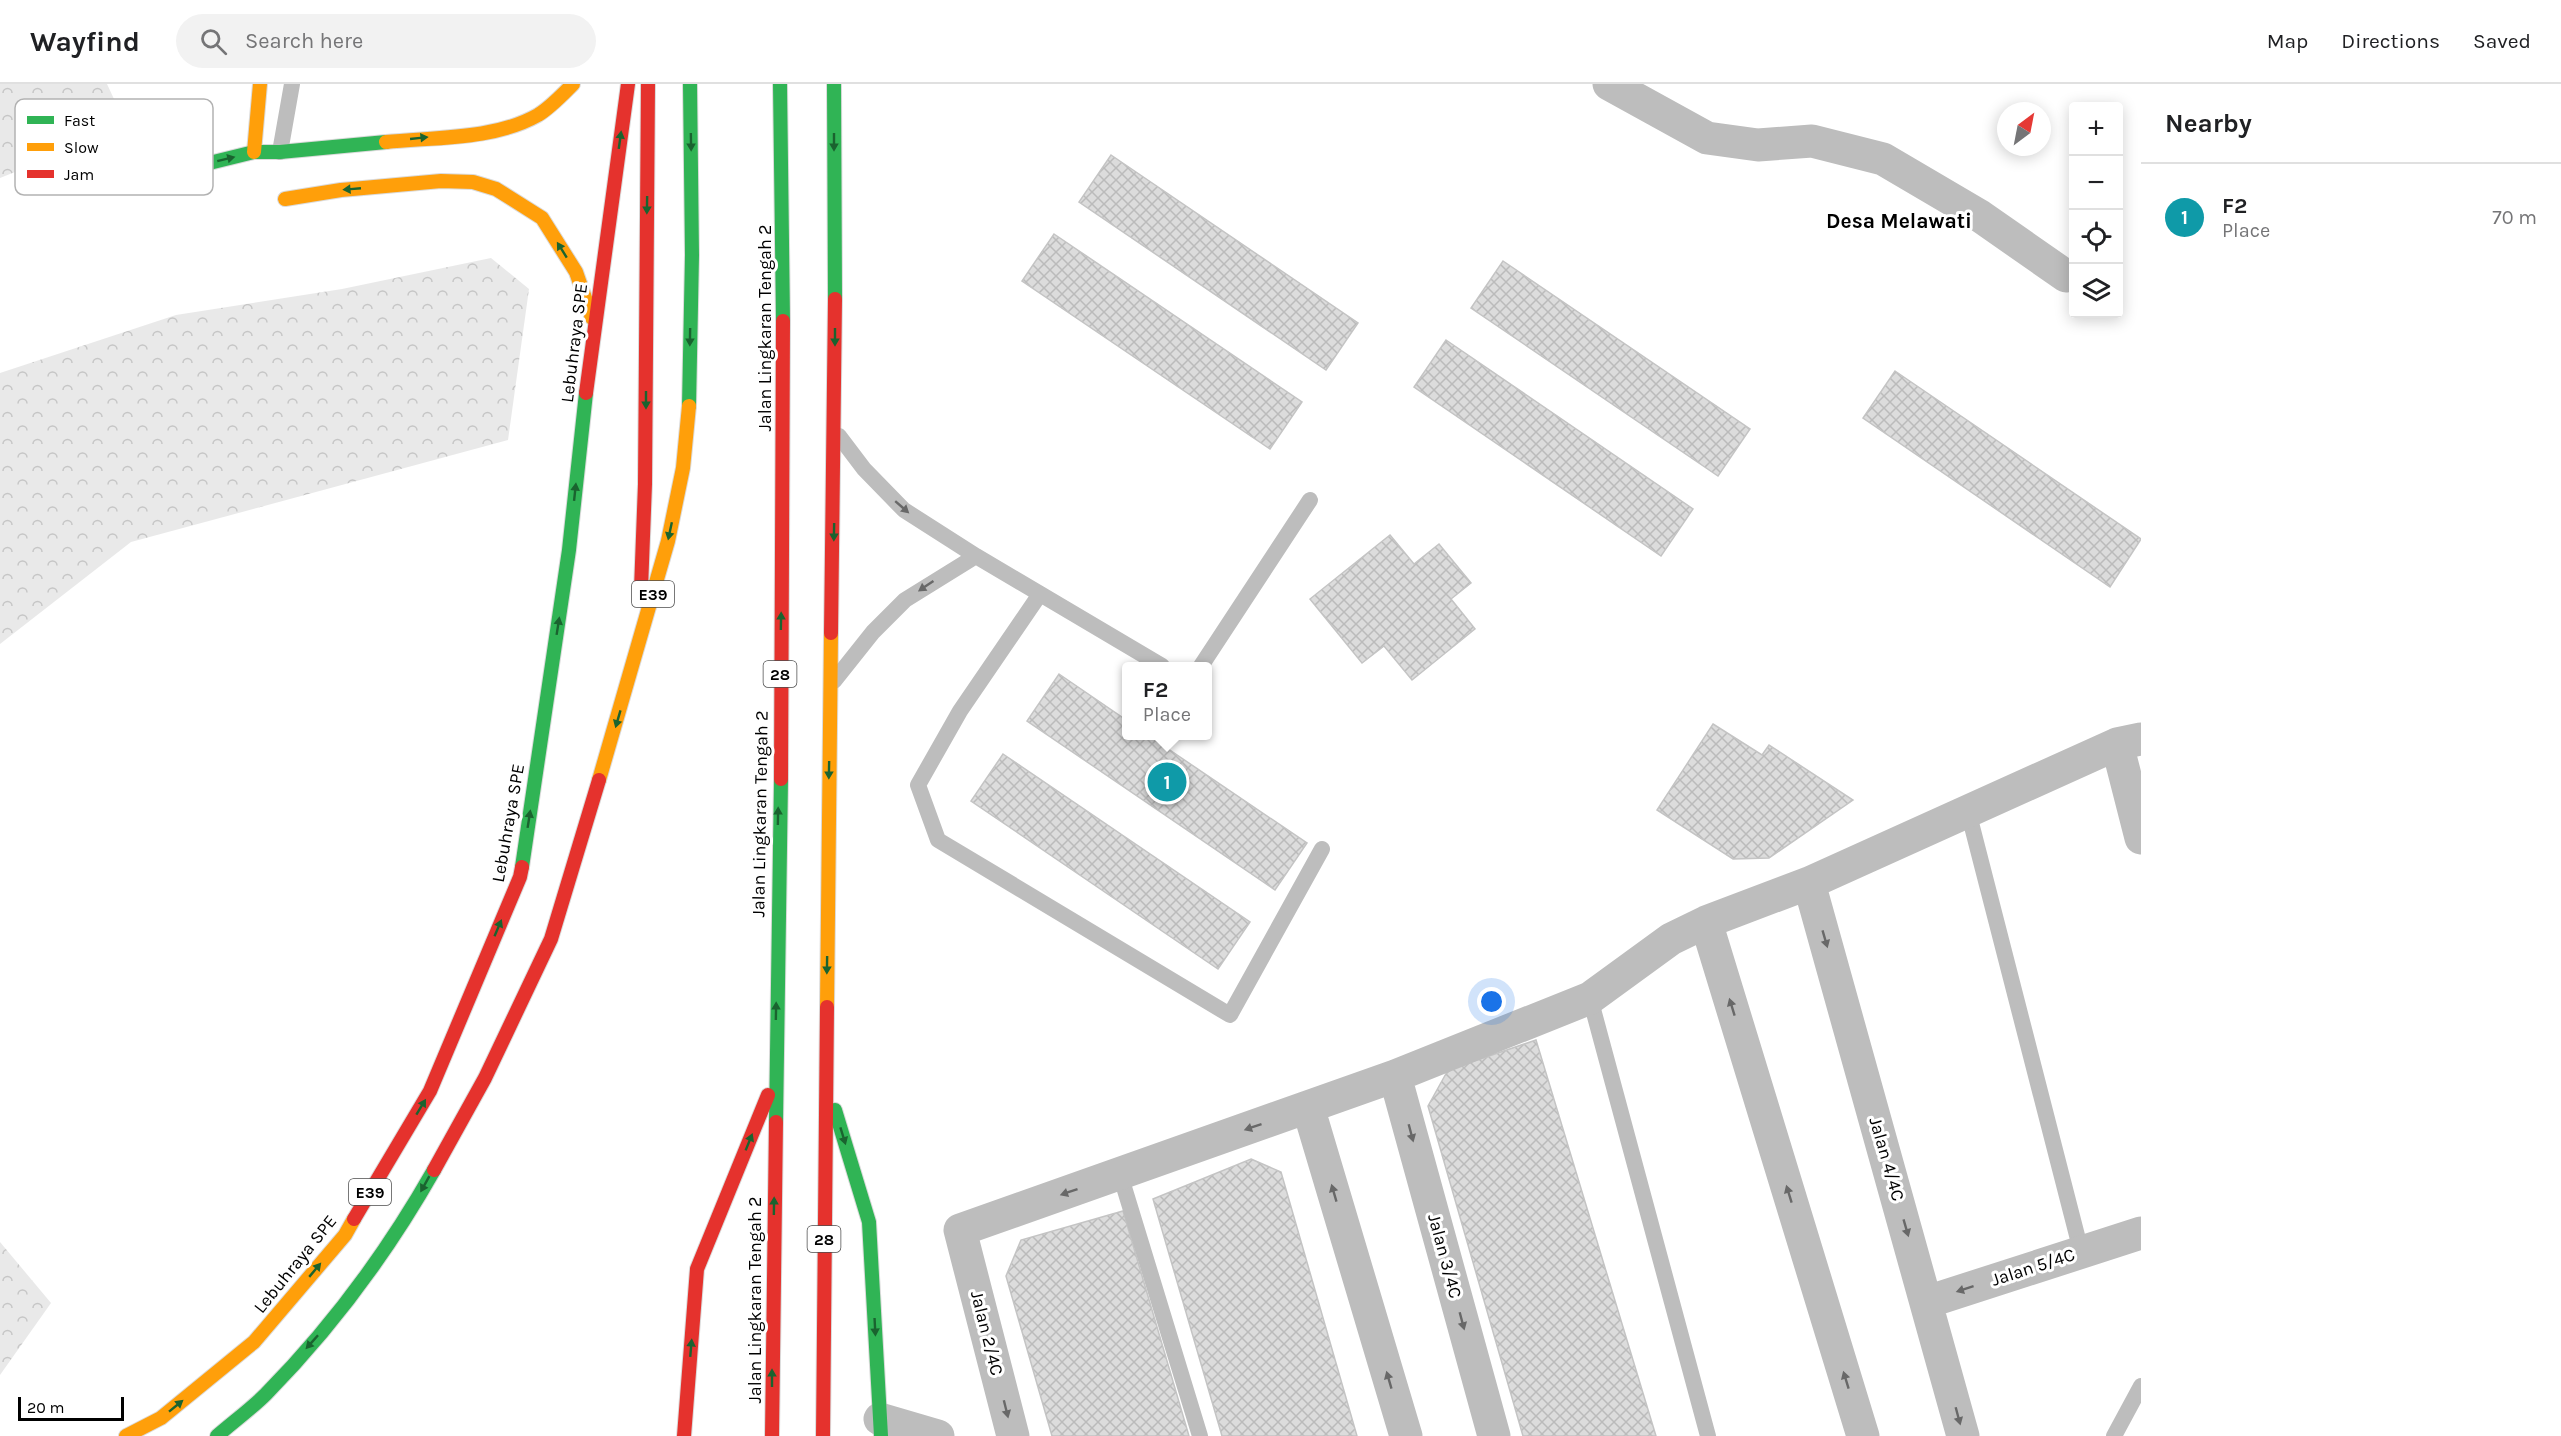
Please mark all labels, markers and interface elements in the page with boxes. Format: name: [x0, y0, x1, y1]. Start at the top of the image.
search box: [176, 14, 596, 68]
text: Wayfind: [30, 25, 140, 58]
icon: search: [197, 25, 230, 58]
text: Search here: [245, 28, 363, 54]
text: Map: [2267, 29, 2308, 53]
text: Directions: [2341, 29, 2440, 53]
text: Saved: [2473, 29, 2531, 53]
legend: [15, 99, 213, 195]
north arrow: [1997, 102, 2051, 156]
map controls: [2069, 102, 2123, 318]
button: +: [2069, 102, 2123, 156]
text: Nearby: [2165, 108, 2252, 139]
text: Fast: [64, 111, 95, 130]
one-way arrow: [615, 130, 624, 149]
one-way arrow: [410, 133, 429, 143]
one-way arrow: [686, 133, 696, 152]
one-way arrow: [829, 133, 839, 152]
text: Slow: [64, 138, 99, 157]
one-way arrow: [217, 154, 235, 164]
button: −: [2069, 156, 2123, 210]
text: Jam: [64, 165, 94, 184]
one-way arrow: [343, 184, 362, 193]
text: F2: [2222, 193, 2247, 219]
one-way arrow: [642, 196, 652, 215]
text: 1: [2181, 206, 2188, 229]
text: 70 m: [2492, 206, 2537, 229]
district label: Desa Melawati: [1826, 209, 1972, 233]
button: locate: [2069, 210, 2123, 264]
text: Place: [2222, 219, 2270, 242]
street label: Jalan Lingkaran Tengah 2: [754, 224, 776, 432]
one-way arrow: [556, 242, 567, 258]
button: layers: [2069, 264, 2123, 318]
street label: Lebuhraya SPE: [556, 282, 592, 404]
one-way arrow: [685, 328, 695, 347]
one-way arrow: [830, 328, 840, 347]
one-way arrow: [641, 391, 651, 410]
one-way arrow: [571, 482, 580, 501]
one-way arrow: [894, 500, 909, 513]
one-way arrow: [665, 522, 674, 541]
one-way arrow: [829, 523, 838, 542]
one-way arrow: [918, 580, 934, 591]
road number: E39: [632, 581, 674, 607]
one-way arrow: [776, 611, 786, 630]
one-way arrow: [553, 617, 562, 636]
road number: 28: [764, 661, 796, 687]
popup: [1122, 662, 1212, 740]
text: F2: [1143, 677, 1168, 703]
text: Place: [1143, 703, 1191, 726]
one-way arrow: [613, 710, 622, 728]
street label: Jalan Lingkaran Tengah 2: [747, 710, 773, 918]
one-way arrow: [824, 760, 834, 779]
pin: 1: [1148, 760, 1186, 804]
street label: Lebuhraya SPE: [487, 762, 529, 884]
one-way arrow: [773, 806, 783, 825]
one-way arrow: [524, 809, 533, 828]
one-way arrow: [494, 919, 503, 937]
one-way arrow: [1821, 930, 1830, 948]
one-way arrow: [822, 955, 832, 974]
your location: [1477, 987, 1506, 1016]
one-way arrow: [1727, 998, 1736, 1016]
one-way arrow: [771, 1001, 780, 1020]
one-way arrow: [415, 1099, 426, 1115]
street label: Jalan 4/4C: [1865, 1115, 1909, 1203]
one-way arrow: [1244, 1122, 1262, 1132]
one-way arrow: [1406, 1124, 1416, 1142]
one-way arrow: [839, 1127, 848, 1145]
one-way arrow: [744, 1133, 754, 1151]
one-way arrow: [420, 1176, 430, 1193]
road number: E39: [349, 1179, 391, 1205]
one-way arrow: [1329, 1184, 1338, 1202]
one-way arrow: [1784, 1185, 1793, 1203]
one-way arrow: [1060, 1187, 1078, 1197]
street label: Jalan Lingkaran Tengah 2: [744, 1196, 766, 1404]
one-way arrow: [769, 1196, 778, 1215]
street label: Lebuhraya SPE: [249, 1210, 341, 1318]
street label: Jalan 3/4C: [1423, 1211, 1467, 1301]
one-way arrow: [1902, 1219, 1911, 1237]
road number: 28: [808, 1226, 840, 1252]
street label: Jalan 5/4C: [1989, 1243, 2077, 1291]
one-way arrow: [308, 1263, 321, 1278]
one-way arrow: [1956, 1285, 1974, 1294]
street label: Jalan 2/4C: [966, 1288, 1008, 1378]
one-way arrow: [1458, 1312, 1468, 1330]
one-way arrow: [870, 1317, 879, 1336]
one-way arrow: [305, 1335, 319, 1350]
one-way arrow: [686, 1338, 696, 1357]
one-way arrow: [767, 1368, 777, 1387]
one-way arrow: [1384, 1371, 1393, 1389]
one-way arrow: [1841, 1371, 1850, 1389]
scale bar: [18, 1394, 124, 1422]
text: 20 m: [27, 1398, 65, 1417]
one-way arrow: [168, 1399, 184, 1412]
one-way arrow: [1002, 1400, 1012, 1418]
one-way arrow: [1954, 1407, 1963, 1425]

